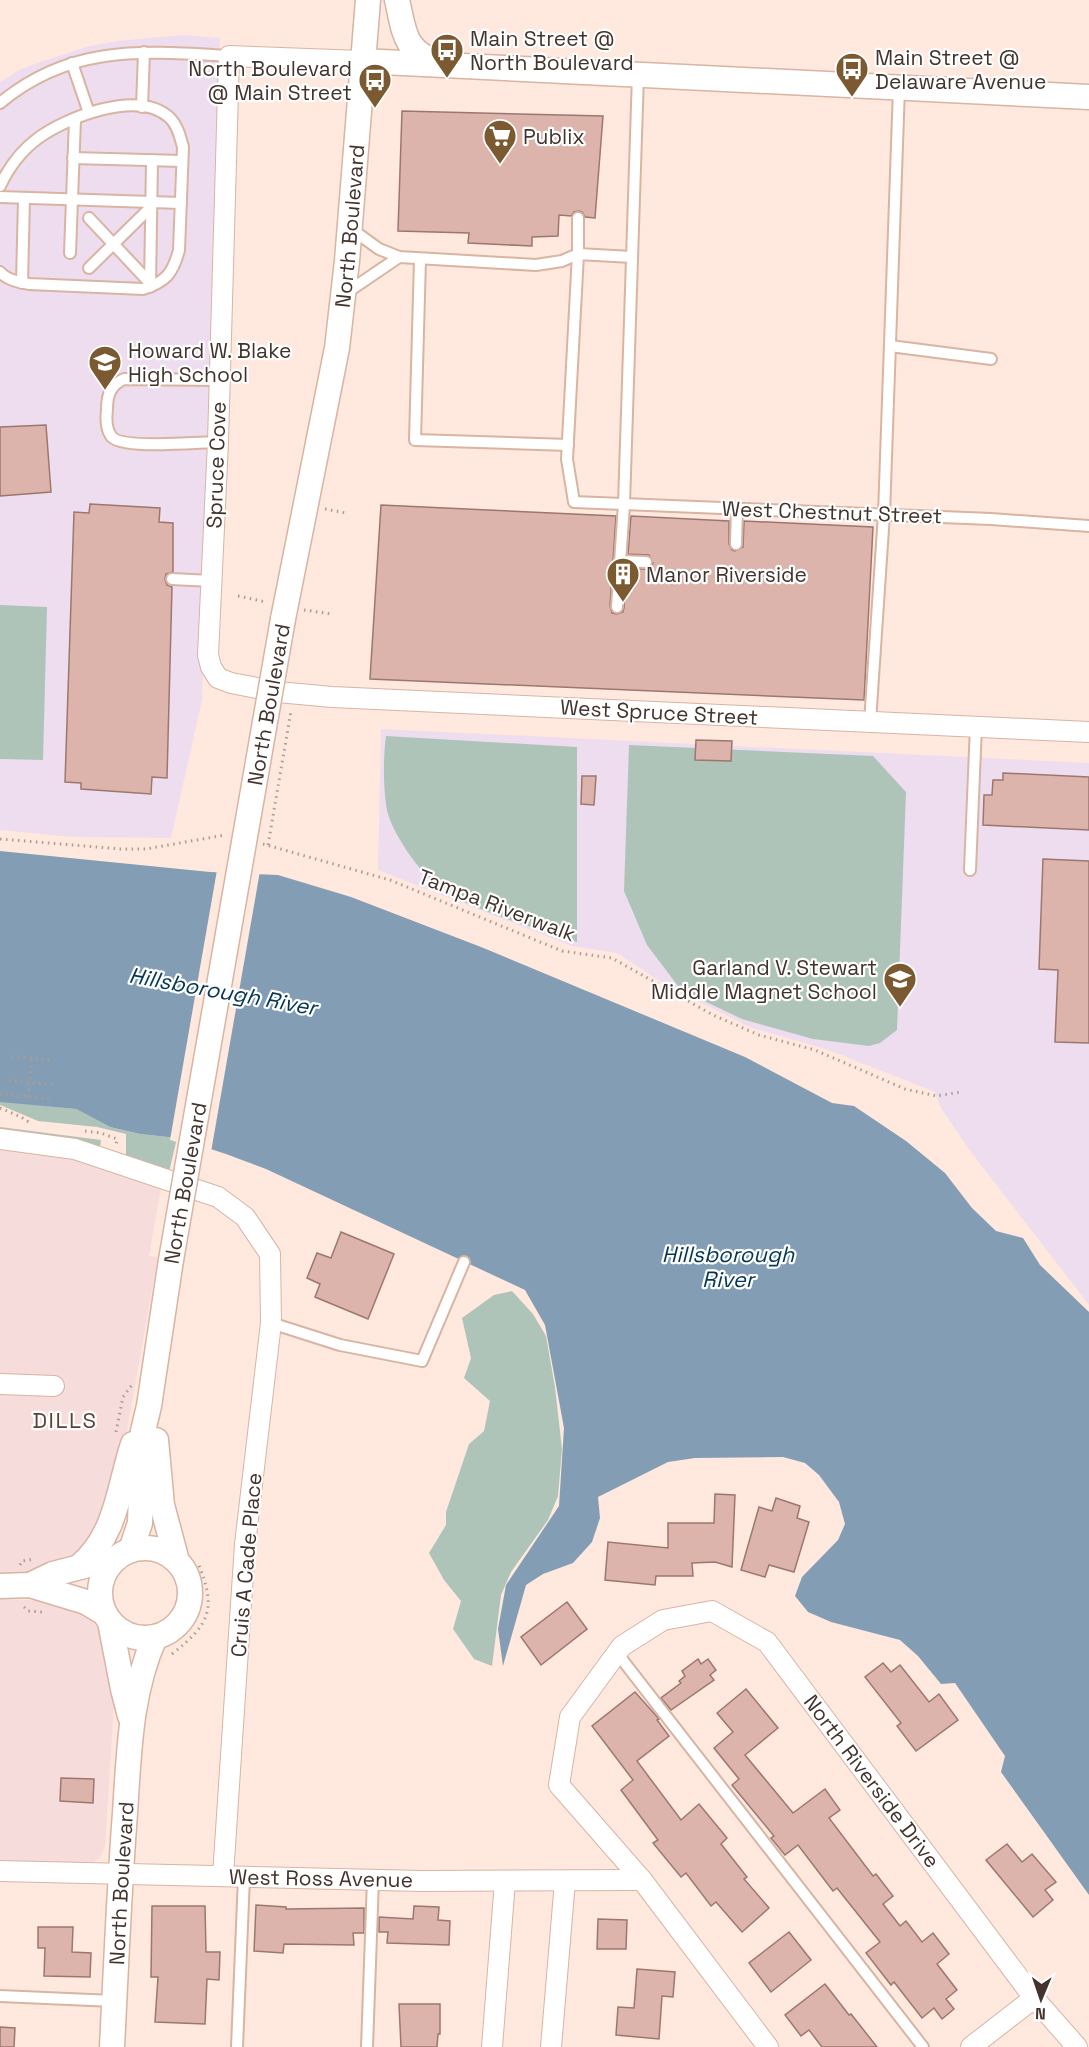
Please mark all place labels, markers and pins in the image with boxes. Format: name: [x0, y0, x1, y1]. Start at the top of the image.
place label: Main Street @ North Boulevard: [470, 25, 634, 76]
bus stop icon: Main Street @ North Boulevard: [429, 32, 465, 79]
place label: Main Street @ Delaware Avenue: [875, 44, 1046, 95]
bus stop icon: Main Street @ Delaware Avenue: [834, 51, 870, 98]
place label: North Boulevard @ Main Street: [188, 55, 352, 106]
bus stop icon: North Boulevard @ Main Street: [357, 62, 393, 109]
supermarket icon: Publix: [482, 118, 518, 165]
place label: Publix: [523, 123, 585, 150]
place label: Howard W. Blake High School: [128, 337, 291, 388]
school or university icon: Howard W. Blake High School: [87, 344, 123, 391]
building icon: Manor Riverside: [605, 556, 641, 603]
place label: Manor Riverside: [646, 561, 807, 588]
place label: Garland V. Stewart Middle Magnet School: [651, 954, 877, 1005]
school or university icon: Garland V. Stewart Middle Magnet School: [882, 961, 918, 1008]

